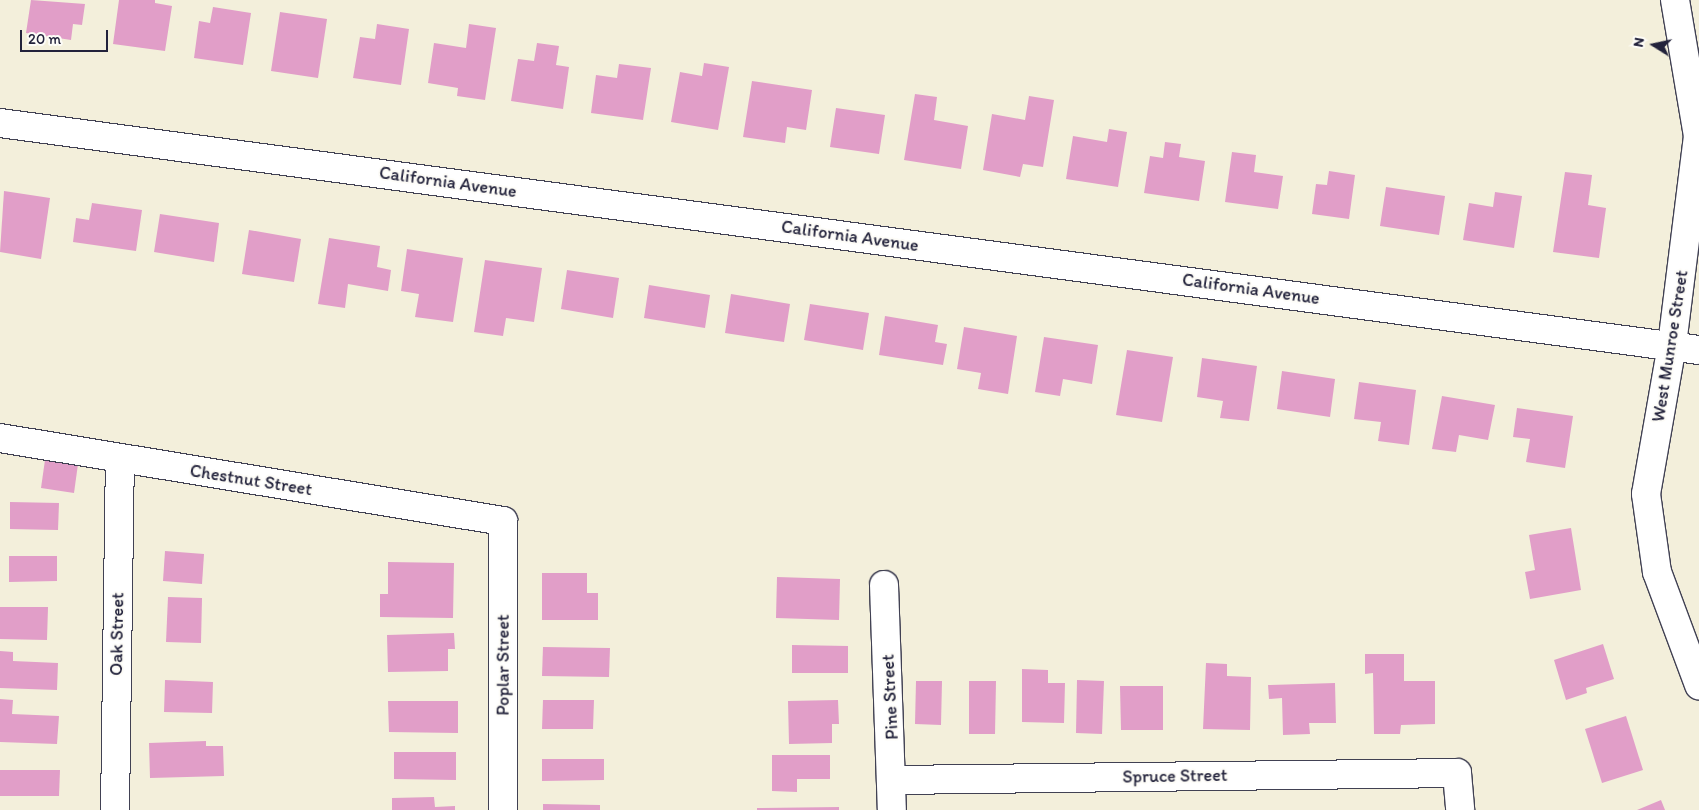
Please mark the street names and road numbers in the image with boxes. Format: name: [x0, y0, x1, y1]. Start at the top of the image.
street label: California Avenue: [378, 162, 518, 202]
street label: California Avenue: [780, 216, 920, 256]
street label: California Avenue: [1181, 269, 1321, 309]
street label: West Munroe Street: [1647, 269, 1693, 423]
street label: Chestnut Street: [189, 460, 313, 500]
street label: Oak Street: [105, 592, 129, 676]
street label: Poplar Street: [492, 614, 514, 716]
street label: Pine Street: [877, 654, 903, 740]
street label: Spruce Street: [1122, 764, 1228, 788]

